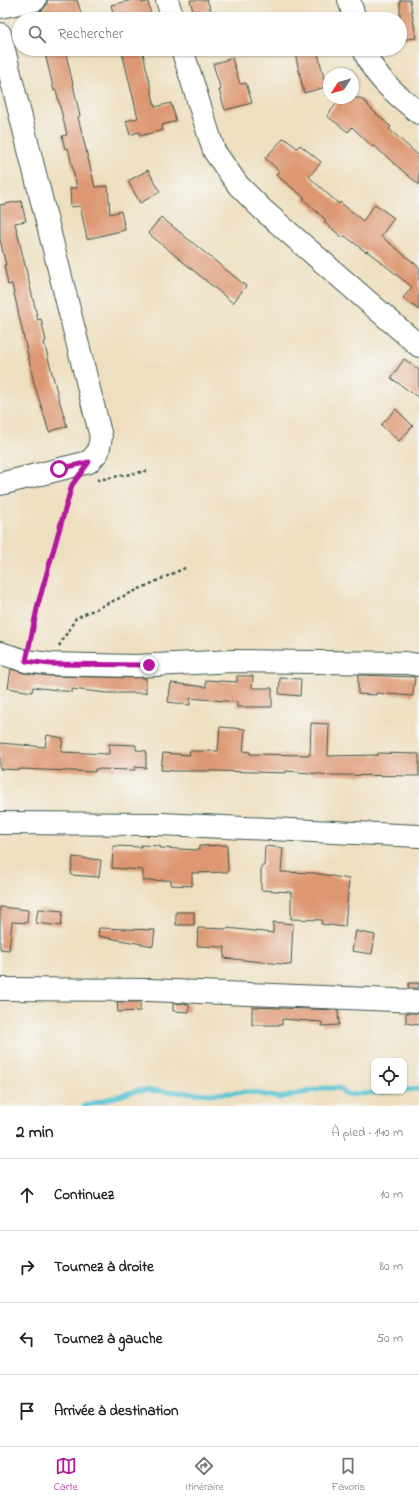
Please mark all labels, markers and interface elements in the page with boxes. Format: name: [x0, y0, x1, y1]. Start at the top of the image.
search box: [12, 12, 407, 56]
icon: search: [26, 23, 48, 45]
text: Rechercher: [58, 23, 123, 45]
north arrow: [323, 68, 359, 104]
route start: [50, 460, 68, 478]
route end: [140, 656, 158, 674]
map controls: [371, 1058, 407, 1094]
button: locate: [371, 1058, 407, 1094]
text: 2 min: [16, 1120, 53, 1145]
text: À pied · 140 m: [331, 1123, 403, 1142]
icon: ahead: [16, 1184, 38, 1206]
text: Continuez: [54, 1184, 114, 1206]
text: 10 m: [380, 1185, 403, 1204]
icon: right: [16, 1256, 38, 1278]
text: Tournez à droite: [54, 1256, 154, 1278]
text: 80 m: [379, 1257, 403, 1276]
icon: left: [16, 1328, 38, 1350]
text: Tournez à gauche: [54, 1328, 162, 1350]
text: 50 m: [377, 1329, 403, 1348]
icon: arrive: [16, 1400, 38, 1422]
text: Arrivée à destination: [54, 1400, 179, 1422]
tab: Carte: [54, 1455, 78, 1495]
tab: Itinéraire: [185, 1455, 224, 1495]
tab: Favoris: [331, 1455, 365, 1495]

